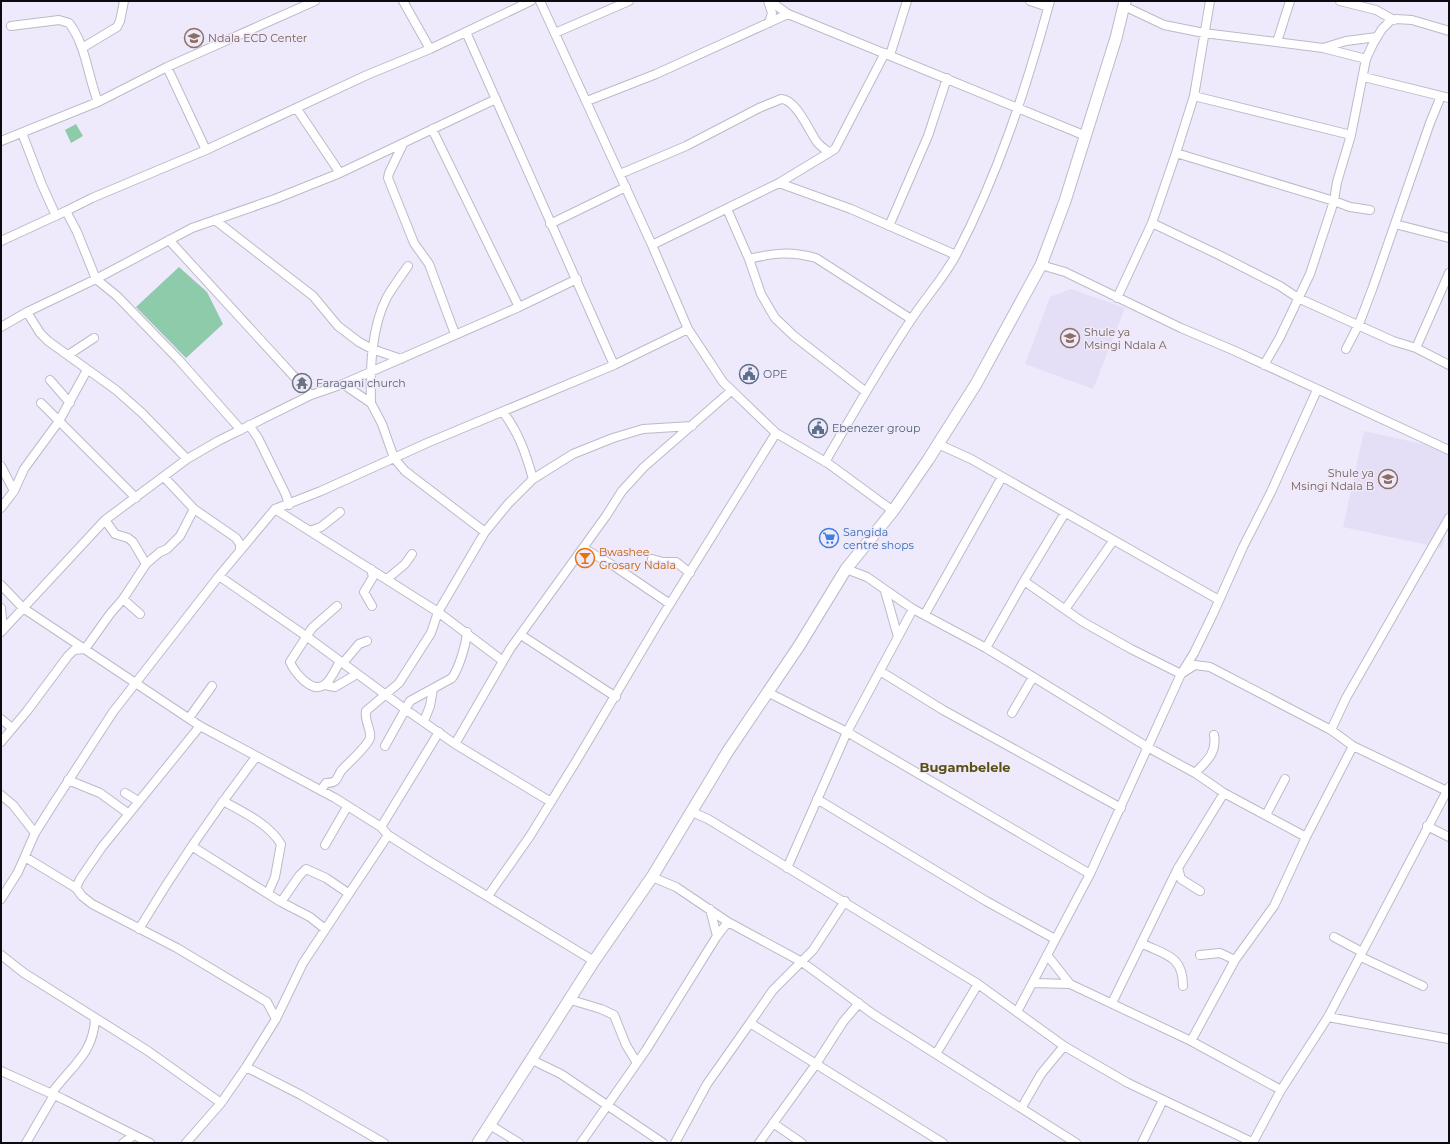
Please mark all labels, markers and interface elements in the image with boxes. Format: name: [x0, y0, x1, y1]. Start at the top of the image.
school or university icon: Ndala ECD Center: [183, 27, 205, 49]
place label: Ndala ECD Center: [208, 31, 307, 45]
place label: Shule ya Msingi Ndala A: [1084, 325, 1167, 352]
school or university icon: Shule ya Msingi Ndala A: [1059, 327, 1081, 349]
public building icon: OPE: [738, 363, 760, 385]
place label: OPE: [763, 367, 787, 381]
temple icon: Faragani church: [291, 372, 313, 394]
place label: Faragani church: [316, 376, 406, 390]
public building icon: Ebenezer group: [807, 417, 829, 439]
place label: Ebenezer group: [832, 421, 921, 435]
place label: Shule ya Msingi Ndala B: [1291, 466, 1374, 493]
school or university icon: Shule ya Msingi Ndala B: [1377, 468, 1399, 490]
place label: Sangida centre shops: [843, 525, 915, 552]
supermarket icon: Sangida centre shops: [818, 527, 840, 549]
place label: Bwashee Grosary Ndala: [599, 545, 676, 572]
bar icon: Bwashee Grosary Ndala: [574, 547, 596, 569]
district label: Bugambelele: [919, 759, 1011, 775]

